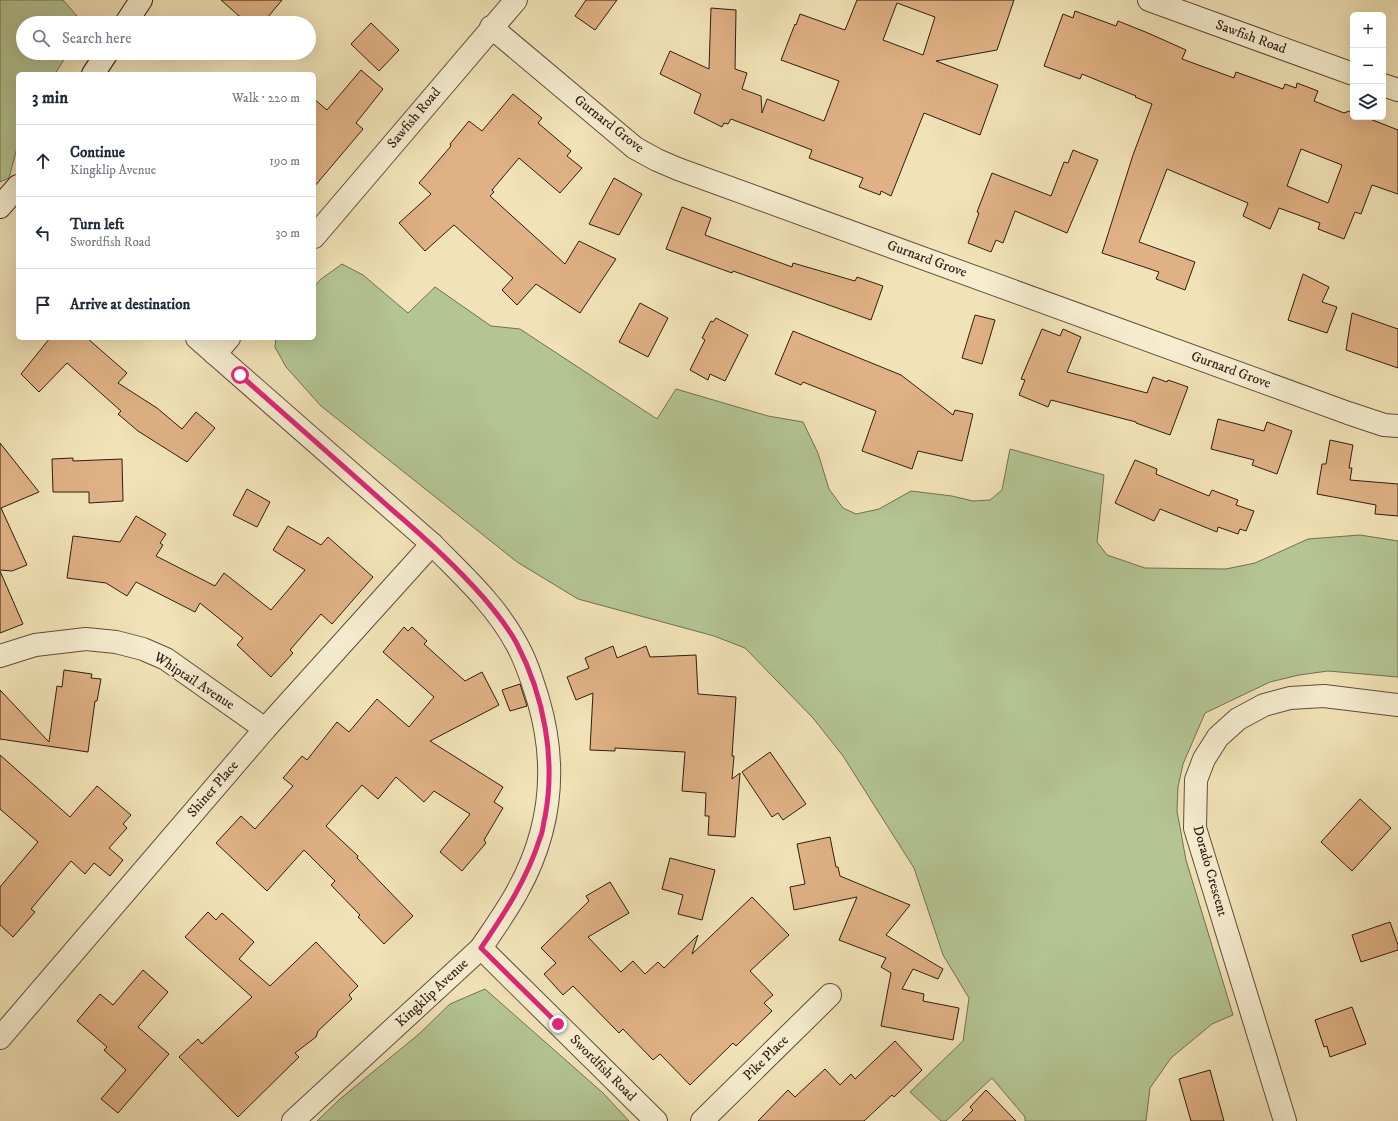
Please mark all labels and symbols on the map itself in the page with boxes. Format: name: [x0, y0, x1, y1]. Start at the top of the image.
street label: Sawfish Road: [1213, 16, 1289, 58]
street label: Sawfish Road: [383, 84, 445, 152]
street label: Gurnard Grove: [570, 91, 648, 157]
street label: Gurnard Grove: [884, 236, 970, 282]
street label: Gurnard Grove: [1188, 347, 1274, 393]
route start: [231, 366, 249, 384]
street label: Whiptail Avenue: [149, 648, 238, 714]
street label: Shiner Place: [183, 757, 243, 821]
street label: Dorado Crescent: [1188, 824, 1232, 919]
street label: Kingklip Avenue: [392, 955, 472, 1031]
route end: [549, 1015, 567, 1033]
street label: Swordfish Road: [566, 1031, 640, 1105]
street label: Pike Place: [739, 1031, 793, 1085]

